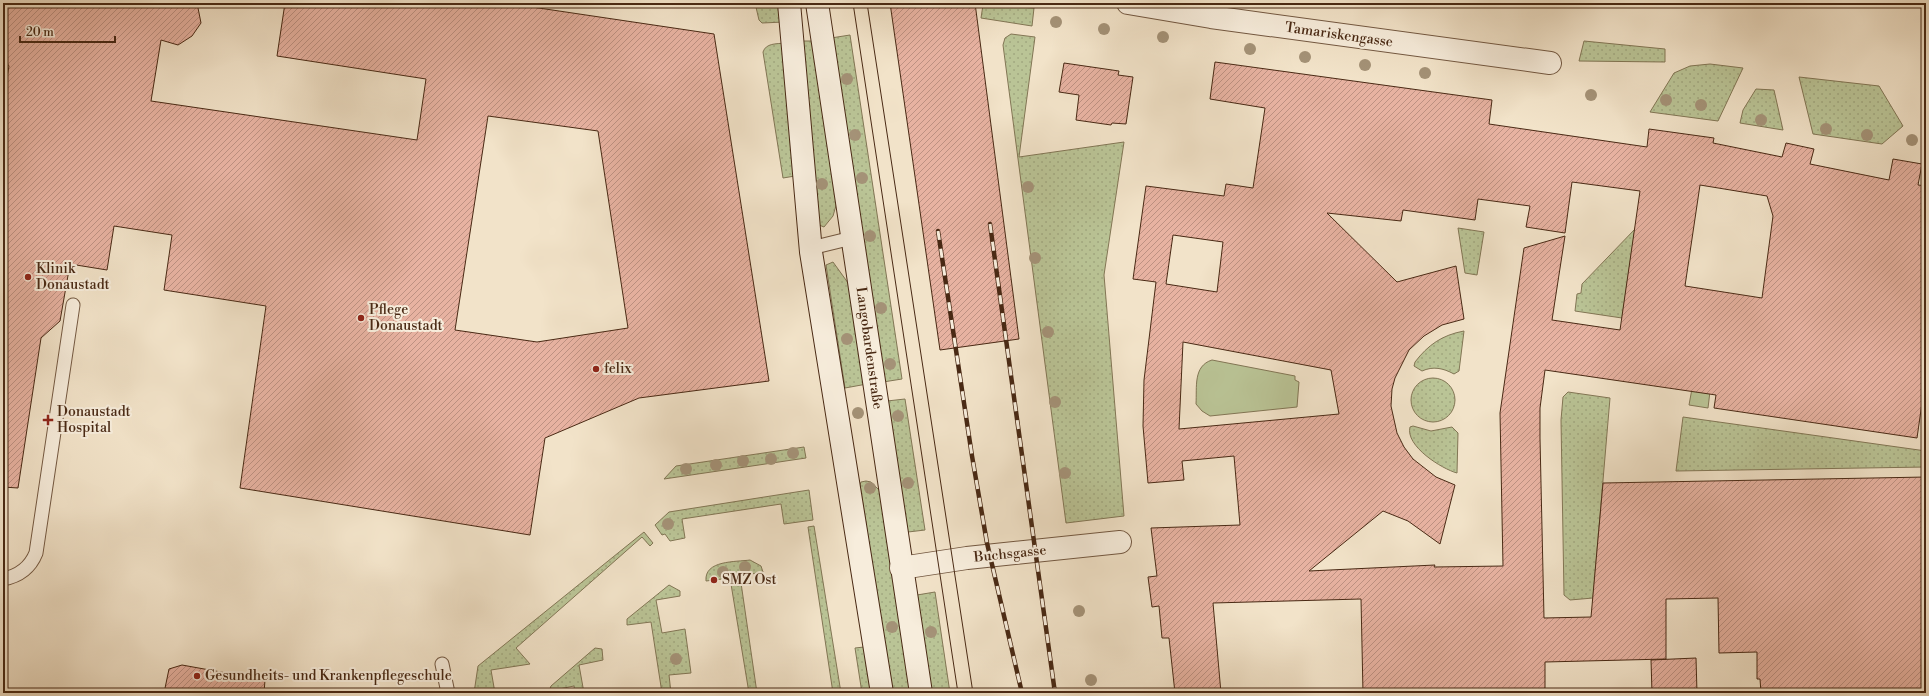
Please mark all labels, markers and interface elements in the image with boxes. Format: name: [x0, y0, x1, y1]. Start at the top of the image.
scale bar: [20, 18, 115, 44]
street label: Tamariskengasse: [1284, 19, 1394, 51]
text: 20 m: [26, 25, 54, 40]
place label: Klinik Donaustadt: [36, 260, 110, 294]
marker: Klinik Donaustadt: [23, 272, 33, 282]
street label: Langobardenstraße: [852, 286, 886, 410]
place label: Pflege Donaustadt: [369, 301, 443, 335]
marker: Pflege Donaustadt: [356, 313, 366, 323]
place label: felix: [604, 360, 633, 378]
marker: felix: [591, 364, 601, 374]
place label: Donaustadt Hospital: [57, 403, 131, 437]
marker: Donaustadt Hospital: [42, 414, 54, 426]
street label: Buchsgasse: [972, 541, 1047, 567]
place label: SMZ Ost: [722, 571, 777, 589]
marker: SMZ Ost: [709, 575, 719, 585]
place label: Gesundheits- und Krankenpflegeschule: [205, 667, 452, 685]
marker: Gesundheits- und Krankenpflegeschule: [192, 671, 202, 681]

